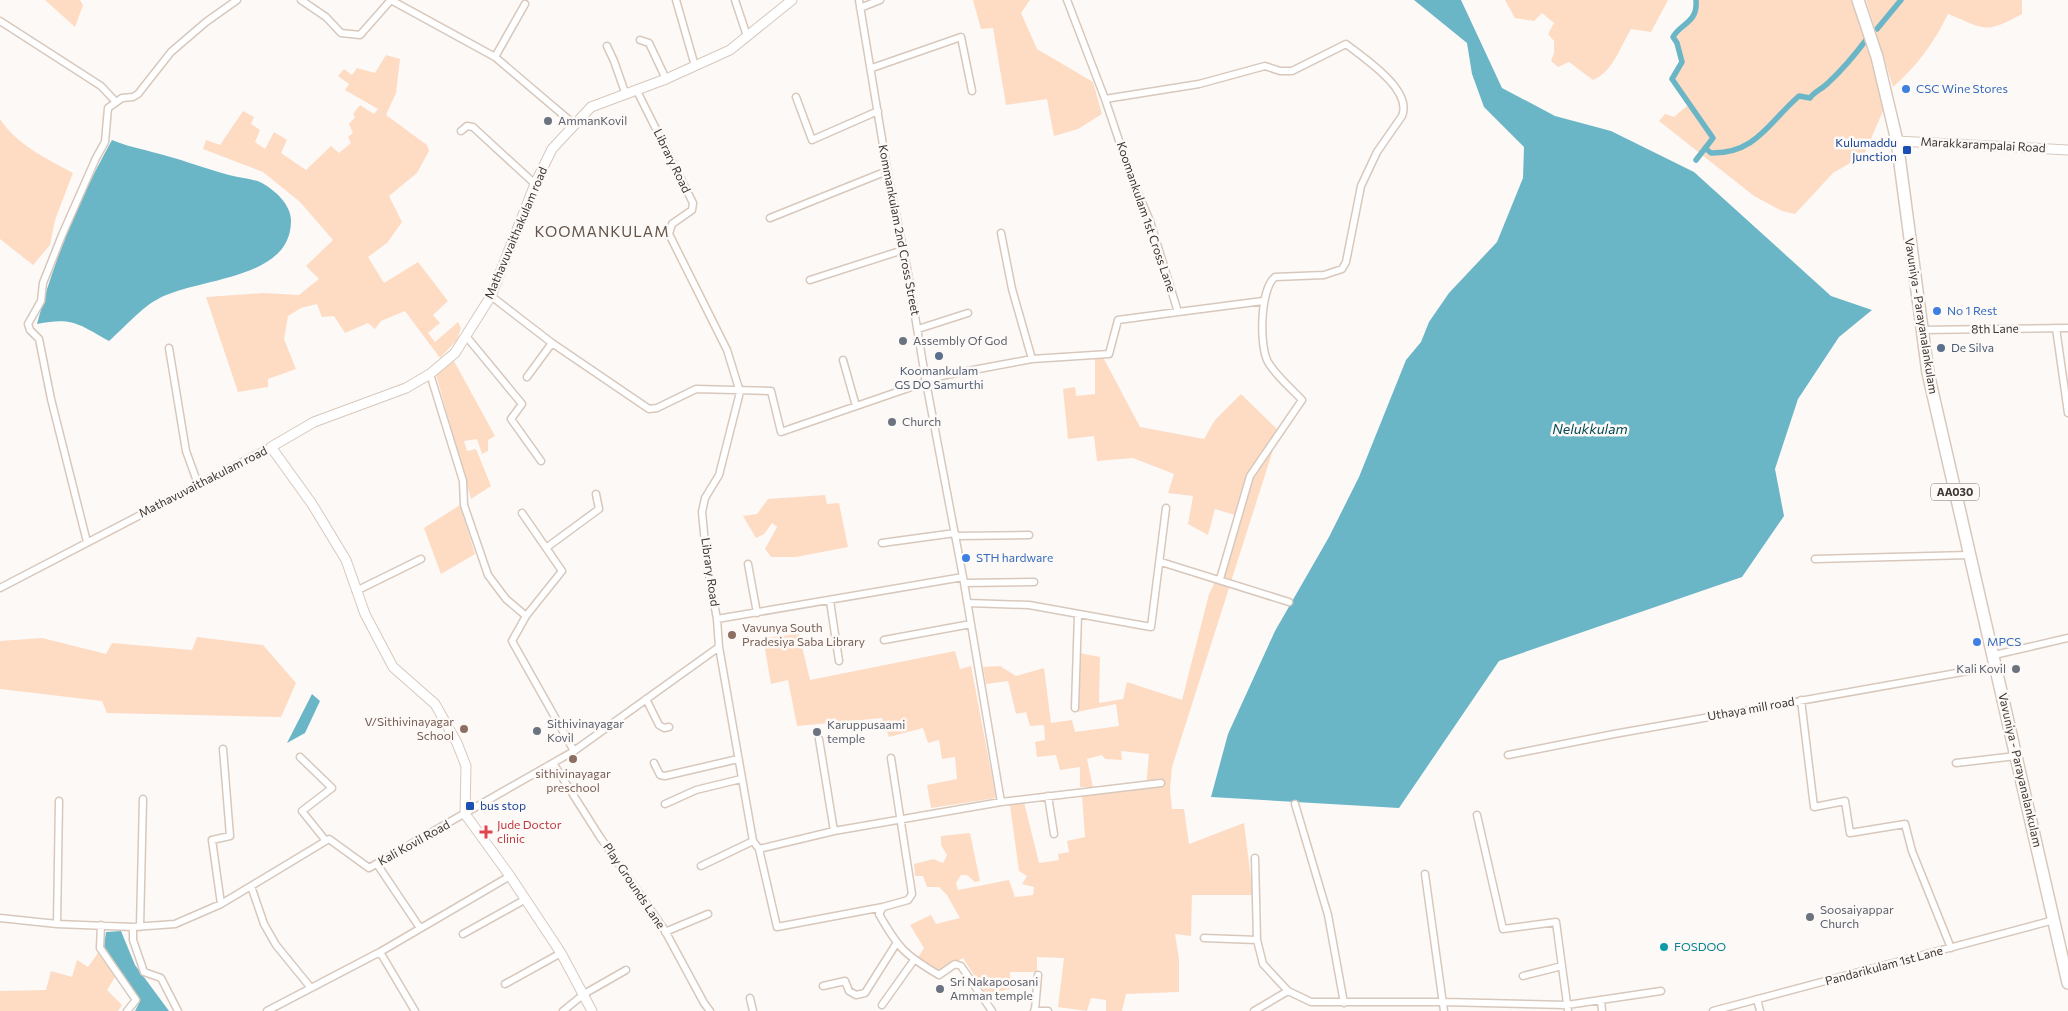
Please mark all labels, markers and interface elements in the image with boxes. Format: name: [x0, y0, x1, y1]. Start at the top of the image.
place label: CSC Wine Stores: [1916, 81, 2008, 95]
marker: CSC Wine Stores: [1900, 83, 1912, 95]
place label: AmmanKovil: [558, 113, 627, 127]
marker: AmmanKovil: [542, 115, 554, 127]
street label: Library Road: [651, 126, 694, 195]
street label: Marakkarampalai Road: [1920, 134, 2046, 154]
place label: Kulumaddu Junction: [1835, 135, 1897, 164]
street label: Koomankulam 1st Cross Lane: [1115, 140, 1179, 294]
street label: Kommankulam 2nd Cross Street: [877, 143, 923, 317]
marker: Kulumaddu Junction: [1901, 144, 1913, 156]
street label: Mathavuvaithakulam road: [481, 164, 549, 301]
district label: KOOMANKULAM: [534, 222, 670, 240]
street label: Vavuniya - Parayanalankulam: [1903, 237, 1941, 395]
place label: No 1 Rest: [1947, 303, 1997, 317]
marker: No 1 Rest: [1931, 305, 1943, 317]
street label: 8th Lane: [1971, 321, 2019, 335]
place label: Assembly Of God: [913, 333, 1007, 347]
marker: Assembly Of God: [897, 335, 909, 347]
place label: De Silva: [1951, 340, 1994, 354]
marker: De Silva: [1935, 342, 1947, 354]
marker: Koomankulam GS DO Samurthi: [933, 350, 945, 362]
place label: Koomankulam GS DO Samurthi: [894, 363, 984, 391]
place label: Church: [902, 414, 941, 428]
marker: Church: [886, 416, 898, 428]
water label: Nelukkulam: [1552, 420, 1628, 437]
street label: Mathavuvaithakulam road: [136, 443, 269, 520]
road number: AA030: [1931, 484, 1979, 501]
street label: Library Road: [699, 537, 723, 607]
place label: STH hardware: [976, 550, 1053, 564]
marker: STH hardware: [960, 552, 972, 564]
place label: Vavunya South Pradesiya Saba Library: [742, 620, 865, 648]
marker: Vavunya South Pradesiya Saba Library: [726, 629, 738, 641]
place label: MPCS: [1987, 634, 2021, 648]
marker: MPCS: [1971, 636, 1983, 648]
place label: Kali Kovil: [1956, 661, 2006, 675]
marker: Kali Kovil: [2010, 663, 2022, 675]
street label: Vavuniya - Parayanalankulam: [1996, 691, 2046, 848]
street label: Uthaya mill road: [1706, 693, 1796, 723]
place label: V/Sithivinayagar School: [364, 714, 454, 742]
place label: Sithivinayagar Kovil: [547, 716, 624, 744]
place label: Karuppusaami temple: [827, 717, 905, 745]
marker: V/Sithivinayagar School: [458, 723, 470, 735]
marker: Sithivinayagar Kovil: [531, 725, 543, 737]
marker: Karuppusaami temple: [811, 726, 823, 738]
marker: sithivinayagar preschool: [567, 753, 579, 765]
place label: sithivinayagar preschool: [535, 766, 611, 794]
place label: bus stop: [480, 798, 526, 812]
marker: bus stop: [464, 800, 476, 812]
street label: Kali Kovil Road: [375, 817, 452, 868]
place label: Jude Doctor clinic: [497, 817, 562, 845]
marker: Jude Doctor clinic: [479, 825, 493, 839]
street label: Play Grounds Lane: [601, 840, 669, 931]
place label: Soosaiyappar Church: [1820, 902, 1894, 930]
marker: Soosaiyappar Church: [1804, 911, 1816, 923]
place label: FOSDOO: [1674, 939, 1726, 953]
marker: FOSDOO: [1658, 941, 1670, 953]
street label: Pandarikulam 1st Lane: [1823, 943, 1944, 987]
place label: Sri Nakapoosani Amman temple: [950, 974, 1038, 1002]
marker: Sri Nakapoosani Amman temple: [934, 983, 946, 995]

